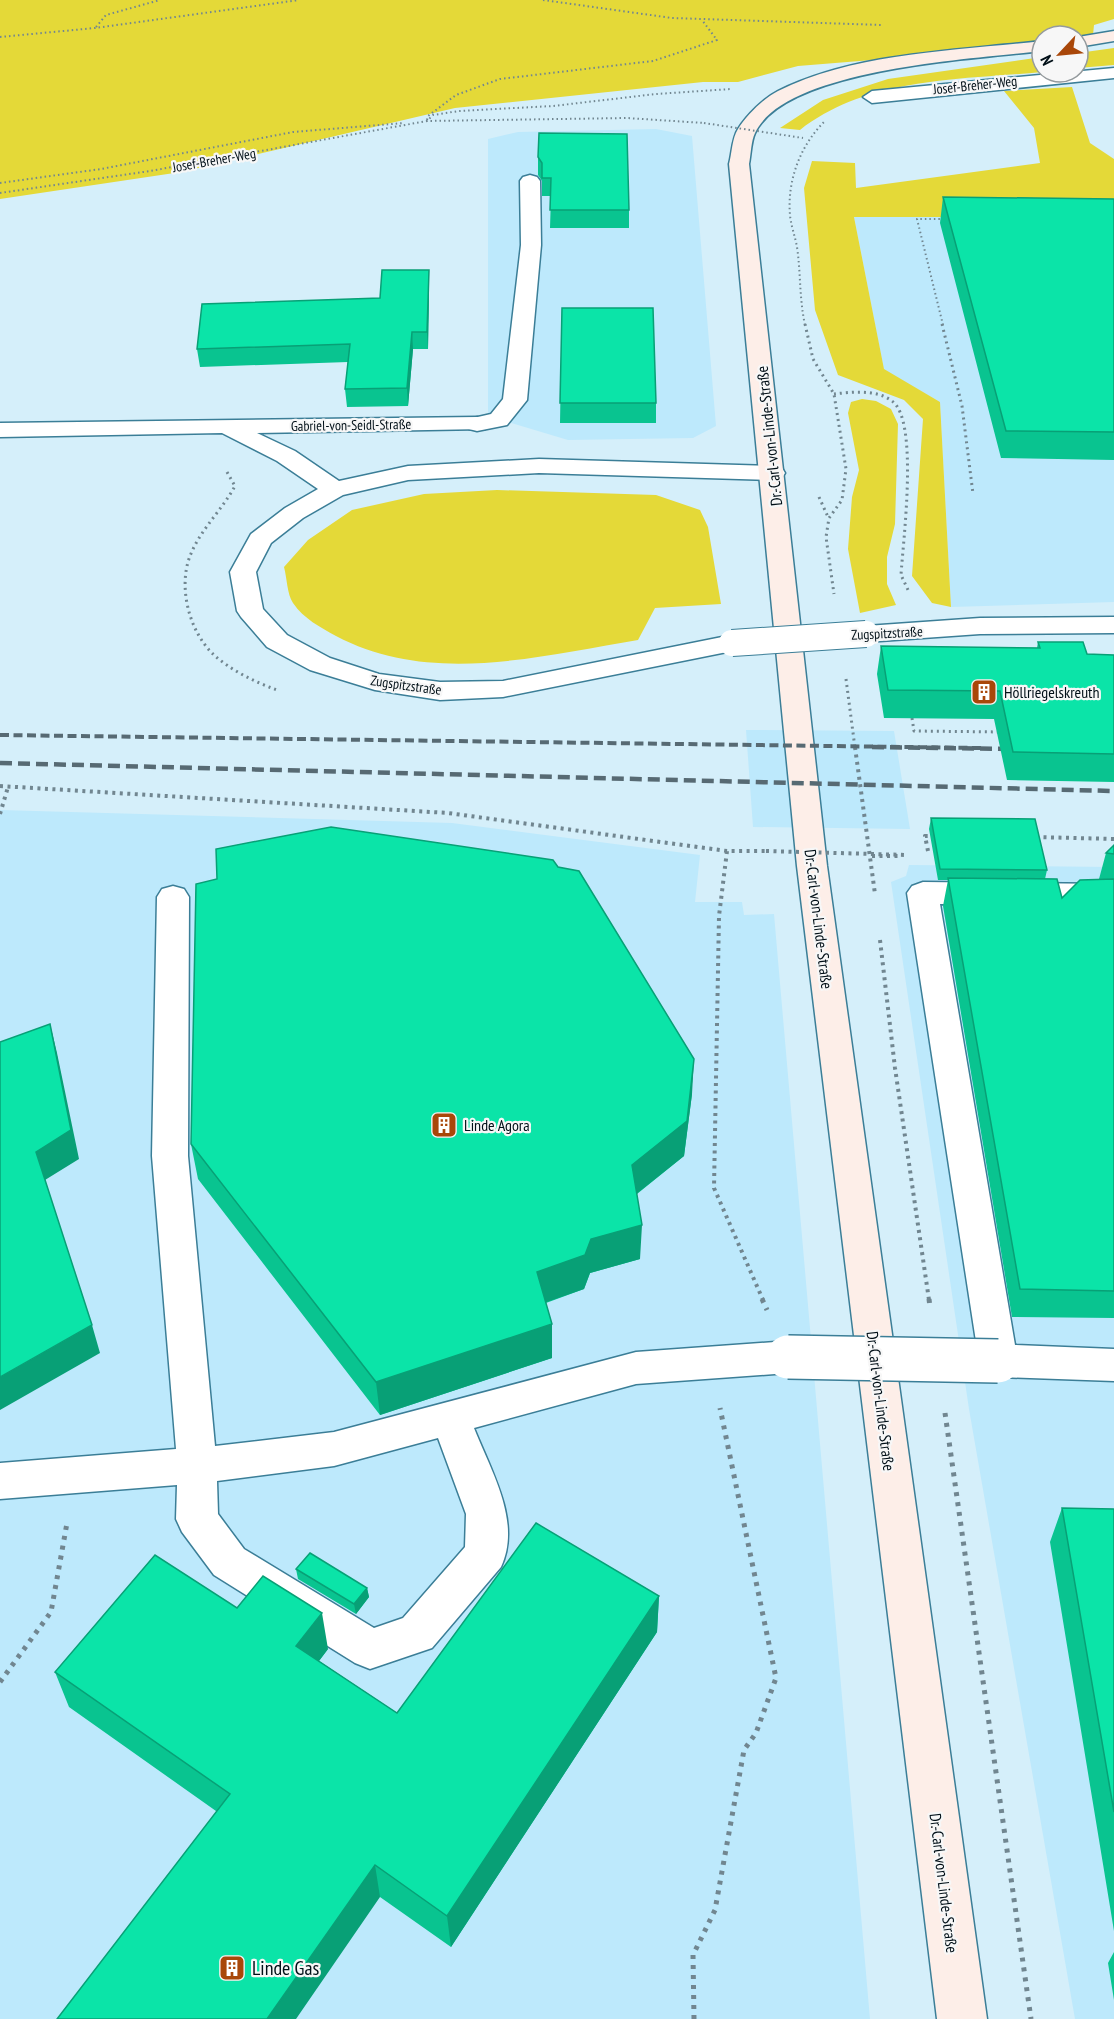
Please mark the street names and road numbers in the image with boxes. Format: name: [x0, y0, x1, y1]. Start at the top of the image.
street label: Josef-Breher-Weg: [931, 72, 1018, 98]
street label: Josef-Breher-Weg: [170, 144, 257, 176]
street label: Dr.-Carl-von-Linde-Straße: [752, 365, 786, 507]
street label: Gabriel-von-Seidl-Straße: [291, 415, 412, 435]
street label: Zugspitzstraße: [851, 622, 923, 644]
street label: Zugspitzstraße: [369, 671, 443, 699]
street label: Dr.-Carl-von-Linde-Straße: [800, 848, 838, 990]
street label: Dr.-Carl-von-Linde-Straße: [862, 1330, 900, 1472]
street label: Dr.-Carl-von-Linde-Straße: [925, 1812, 963, 1954]

